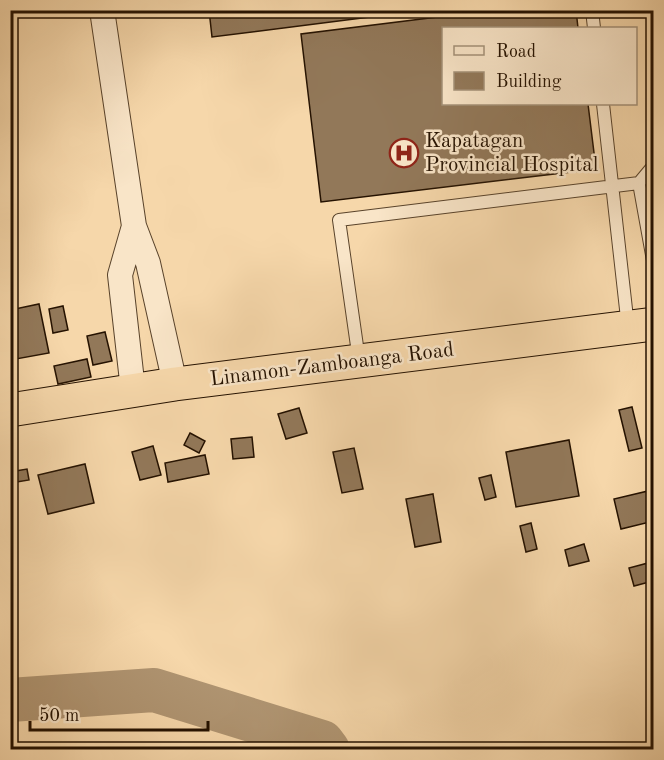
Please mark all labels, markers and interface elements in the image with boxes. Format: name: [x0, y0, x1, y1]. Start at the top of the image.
legend: [442, 27, 637, 105]
text: Road: [496, 43, 536, 61]
text: Building: [496, 73, 562, 91]
place label: Kapatagan Provincial Hospital: [425, 131, 599, 176]
hospital icon: Kapatagan Provincial Hospital: [388, 137, 420, 169]
street label: Linamon-Zamboanga Road: [209, 340, 455, 390]
scale bar: [30, 694, 208, 732]
text: 50 m: [39, 707, 79, 725]

